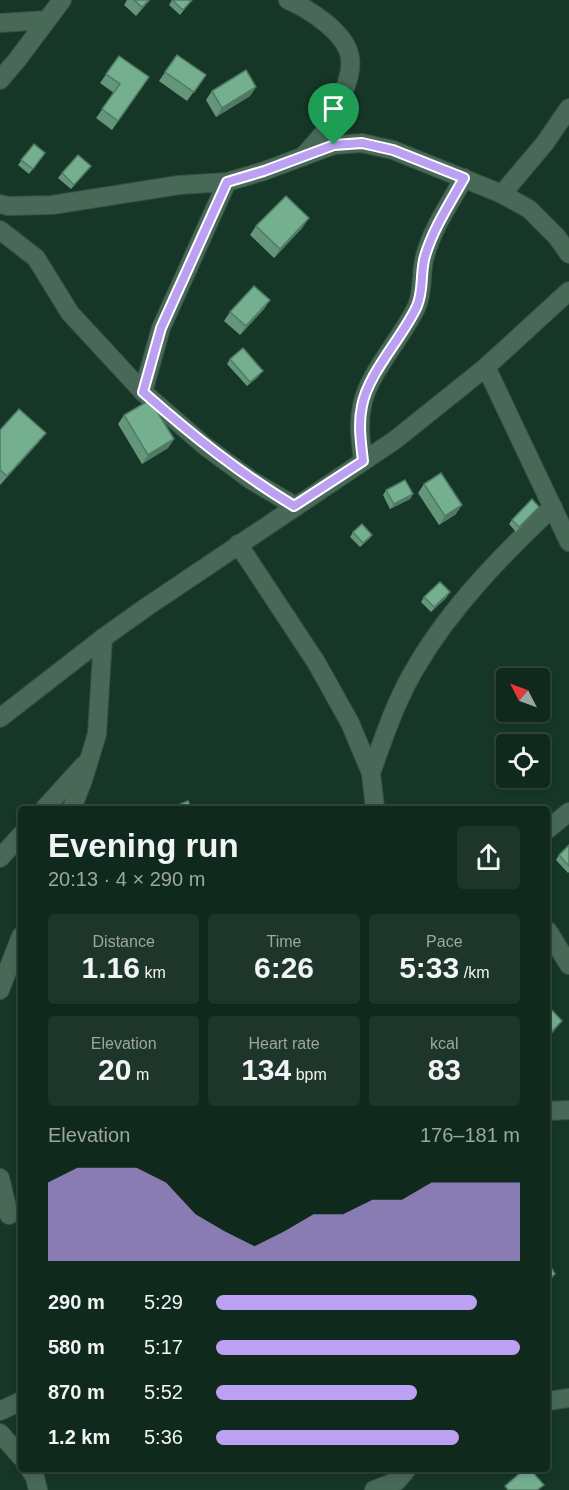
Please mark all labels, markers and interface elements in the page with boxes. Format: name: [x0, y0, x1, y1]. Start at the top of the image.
pin: [308, 83, 359, 145]
icon: arrive: [317, 92, 350, 125]
north arrow: [496, 668, 550, 722]
map controls: [496, 668, 550, 788]
button: locate: [496, 734, 550, 788]
button: share: [457, 826, 520, 889]
text: Evening run: [48, 827, 239, 864]
text: 20:13 · 4 × 290 m: [48, 868, 205, 890]
text: Distance: [93, 933, 155, 950]
text: Time: [267, 933, 301, 950]
text: Pace: [426, 933, 463, 950]
text: 1.16: [82, 951, 140, 984]
text: 6:26: [254, 951, 314, 984]
text: 5:33: [399, 951, 459, 984]
text: km: [140, 964, 166, 981]
text: /km: [459, 964, 489, 981]
text: Elevation: [91, 1035, 157, 1052]
text: Heart rate: [248, 1035, 320, 1052]
text: kcal: [430, 1035, 459, 1052]
text: 20: [98, 1053, 131, 1086]
text: 134: [241, 1053, 291, 1086]
text: 83: [428, 1053, 461, 1086]
text: m: [131, 1066, 149, 1083]
text: bpm: [291, 1066, 327, 1083]
text: Elevation: [48, 1124, 130, 1146]
text: 176–181 m: [420, 1124, 520, 1146]
text: 290 m: [48, 1291, 105, 1313]
text: 5:29: [144, 1291, 183, 1313]
text: 580 m: [48, 1336, 105, 1358]
text: 5:17: [144, 1336, 183, 1358]
text: 870 m: [48, 1381, 105, 1403]
text: 5:52: [144, 1381, 183, 1403]
text: 1.2 km: [48, 1426, 110, 1448]
text: 5:36: [144, 1426, 183, 1448]

